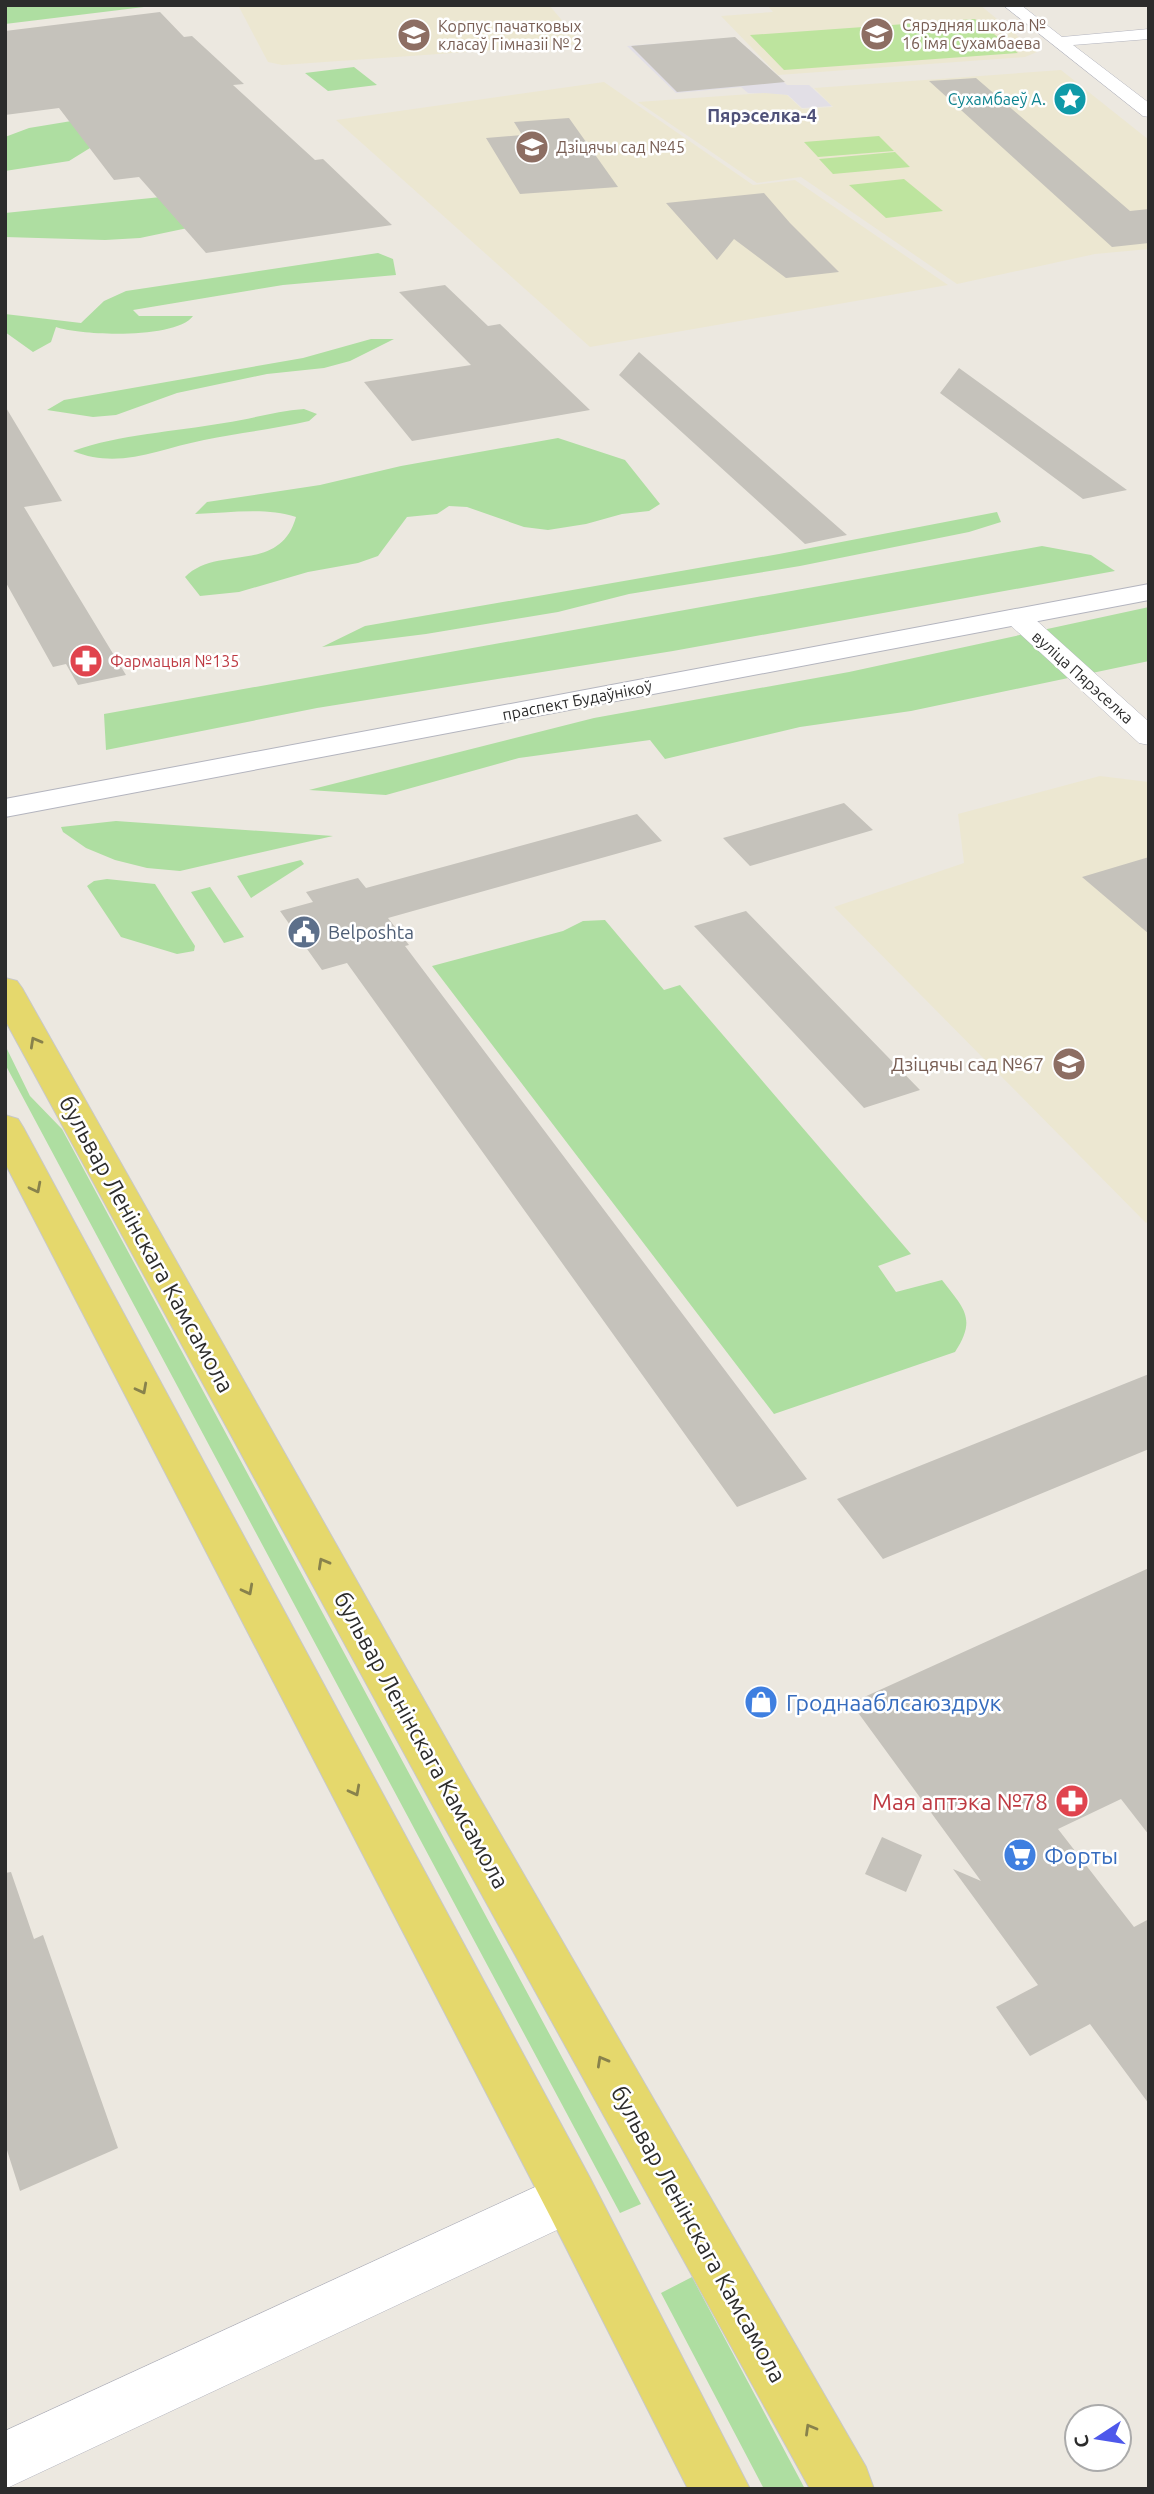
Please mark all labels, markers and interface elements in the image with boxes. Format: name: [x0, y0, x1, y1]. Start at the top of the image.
school or university icon: Сярэдняя школа № 16 імя Сухамбаева: [858, 15, 896, 53]
school or university icon: Корпус пачатковых класаў Гімназіі № 2: [395, 16, 433, 54]
place label: Сярэдняя школа № 16 імя Сухамбаева: [902, 16, 1046, 52]
place label: Корпус пачатковых класаў Гімназіі № 2: [438, 17, 582, 53]
place icon: Сухамбаеў А.: [1051, 80, 1089, 118]
place label: Сухамбаеў А.: [948, 90, 1046, 108]
district label: Пярэселка-4: [707, 105, 817, 125]
school or university icon: Дзіцячы сад №45: [513, 128, 551, 166]
place label: Дзіцячы сад №45: [556, 138, 685, 156]
street label: вуліца Пярэселка: [1029, 627, 1137, 727]
pharmacy icon: Фармацыя №135: [67, 642, 105, 680]
place label: Фармацыя №135: [110, 652, 239, 670]
street label: праспект Будаўнікоў: [501, 677, 654, 723]
public building icon: Belposhta: [285, 913, 323, 951]
place label: Belposhta: [328, 921, 414, 943]
one-way arrow: [30, 1037, 43, 1050]
school or university icon: Дзіцячы сад №67: [1050, 1045, 1088, 1083]
place label: Дзіцячы сад №67: [891, 1053, 1044, 1075]
street label: бульвар Ленінскага Камсамола: [55, 1091, 239, 1397]
one-way arrow: [28, 1181, 42, 1193]
one-way arrow: [134, 1382, 147, 1395]
one-way arrow: [318, 1557, 331, 1570]
one-way arrow: [240, 1583, 254, 1596]
street label: бульвар Ленінскага Камсамола: [330, 1587, 514, 1893]
shop icon: Гроднааблсаюздрук: [742, 1683, 780, 1721]
place label: Гроднааблсаюздрук: [786, 1690, 1002, 1715]
pharmacy icon: Мая аптэка №78: [1053, 1782, 1091, 1820]
one-way arrow: [347, 1784, 360, 1796]
place label: Мая аптэка №78: [872, 1789, 1048, 1814]
supermarket icon: Форты: [1001, 1836, 1039, 1874]
place label: Форты: [1044, 1843, 1118, 1868]
one-way arrow: [597, 2055, 610, 2068]
street label: бульвар Ленінскага Камсамола: [607, 2081, 791, 2387]
north arrow: [1063, 2403, 1133, 2473]
one-way arrow: [805, 2424, 818, 2437]
text: С: [1069, 2433, 1093, 2450]

